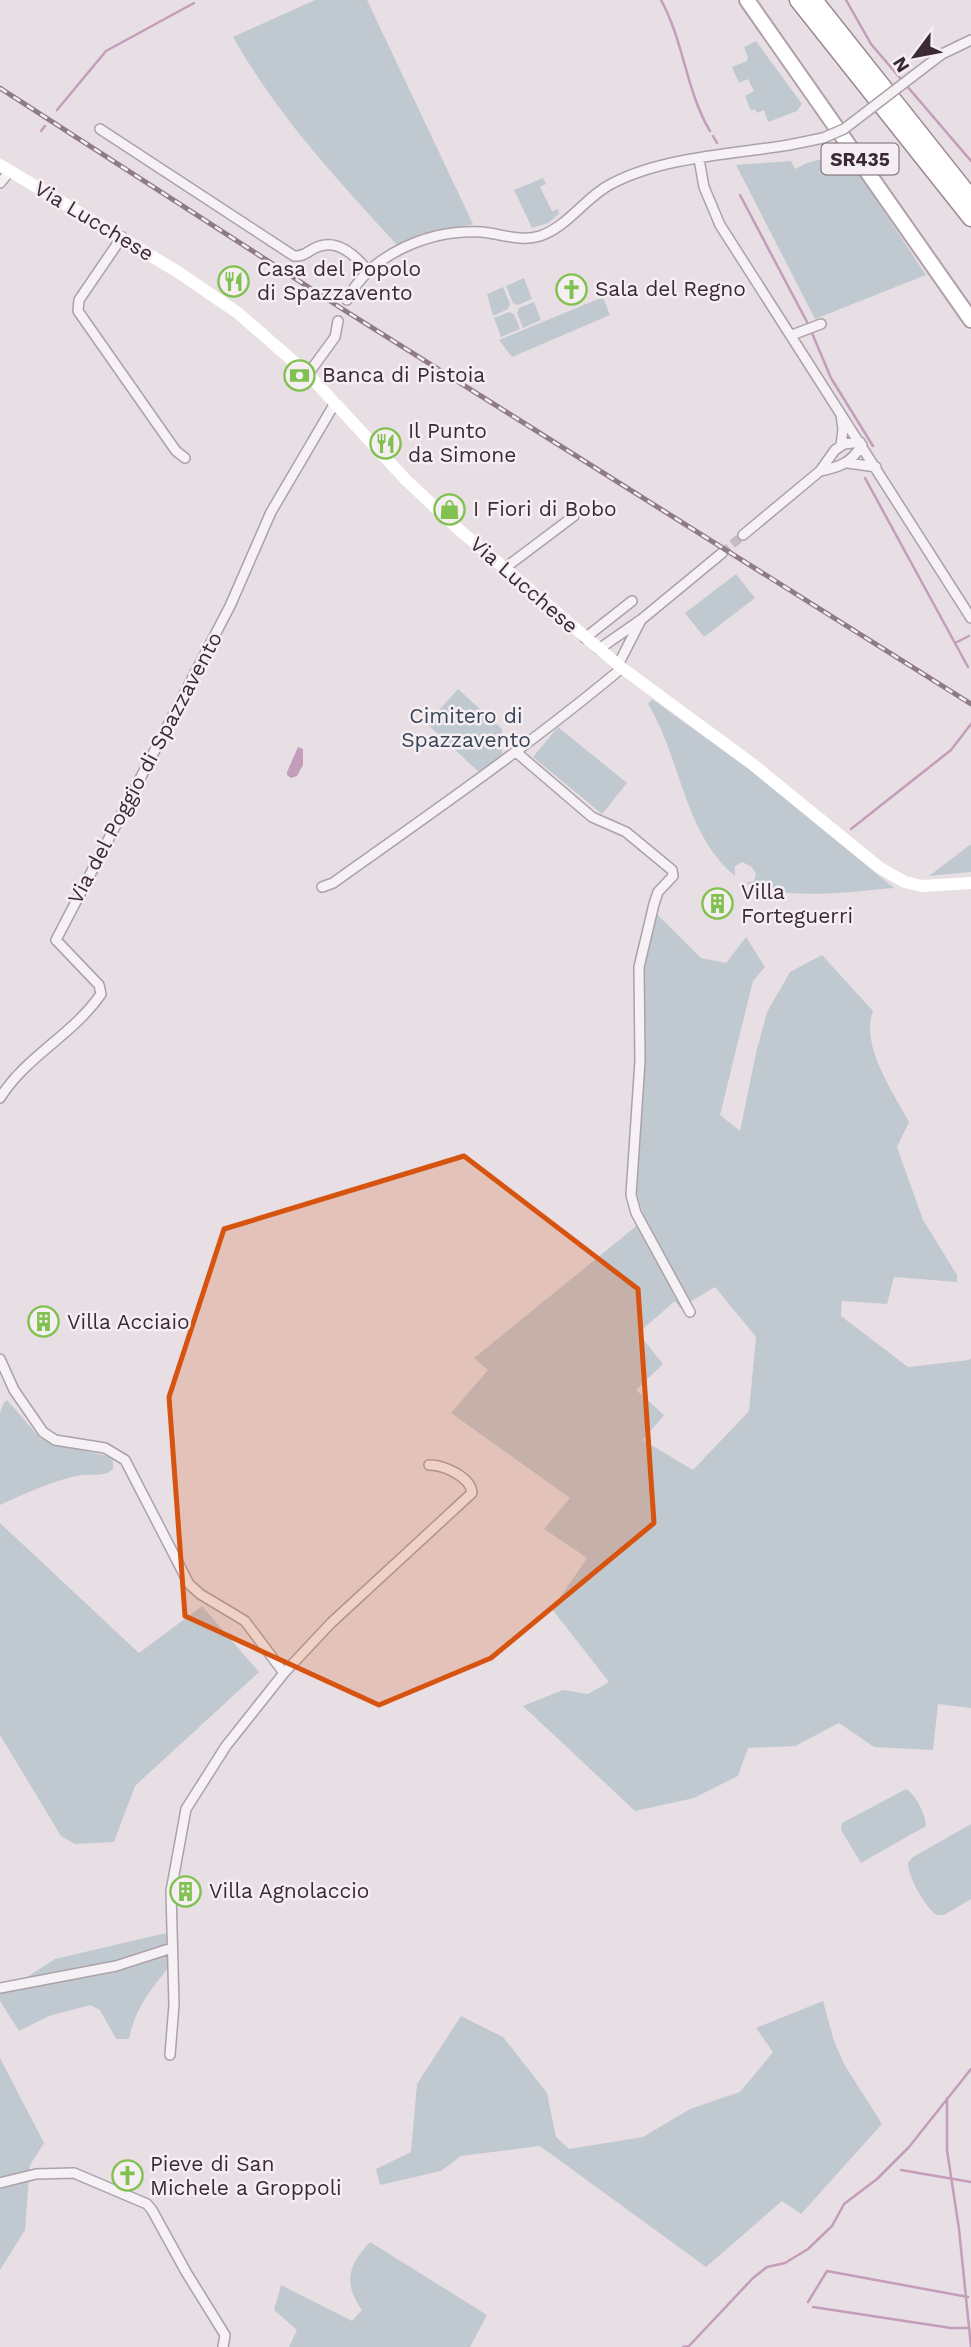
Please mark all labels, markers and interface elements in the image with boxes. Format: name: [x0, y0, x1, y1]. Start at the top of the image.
north arrow: [880, 21, 950, 91]
text: N: [888, 53, 914, 77]
road number: SR435: [822, 144, 898, 174]
street label: Via Lucchese: [30, 175, 159, 266]
place label: Casa del Popolo di Spazzavento: [257, 256, 421, 305]
restaurant icon: Casa del Popolo di Spazzavento: [217, 264, 251, 298]
church icon: Sala del Regno: [555, 272, 589, 306]
place label: Sala del Regno: [595, 276, 746, 301]
bank icon: Banca di Pistoia: [282, 358, 316, 392]
place label: Banca di Pistoia: [322, 362, 485, 387]
place label: Il Punto da Simone: [408, 418, 516, 467]
restaurant icon: Il Punto da Simone: [368, 426, 402, 460]
shop icon: I Fiori di Bobo: [433, 492, 467, 526]
place label: I Fiori di Bobo: [473, 496, 617, 521]
street label: Via Lucchese: [465, 531, 583, 638]
street label: Via del Poggio di Spazzavento: [62, 628, 227, 908]
park label: Cimitero di Spazzavento: [401, 703, 531, 752]
place label: Villa Forteguerri: [741, 879, 853, 928]
building icon: Villa Forteguerri: [701, 887, 735, 921]
building icon: Villa Acciaio: [27, 1305, 61, 1339]
place label: Villa Acciaio: [67, 1309, 190, 1334]
building icon: Villa Agnolaccio: [169, 1874, 203, 1908]
place label: Villa Agnolaccio: [209, 1878, 369, 1903]
place label: Pieve di San Michele a Groppoli: [150, 2151, 342, 2200]
church icon: Pieve di San Michele a Groppoli: [110, 2159, 144, 2193]

